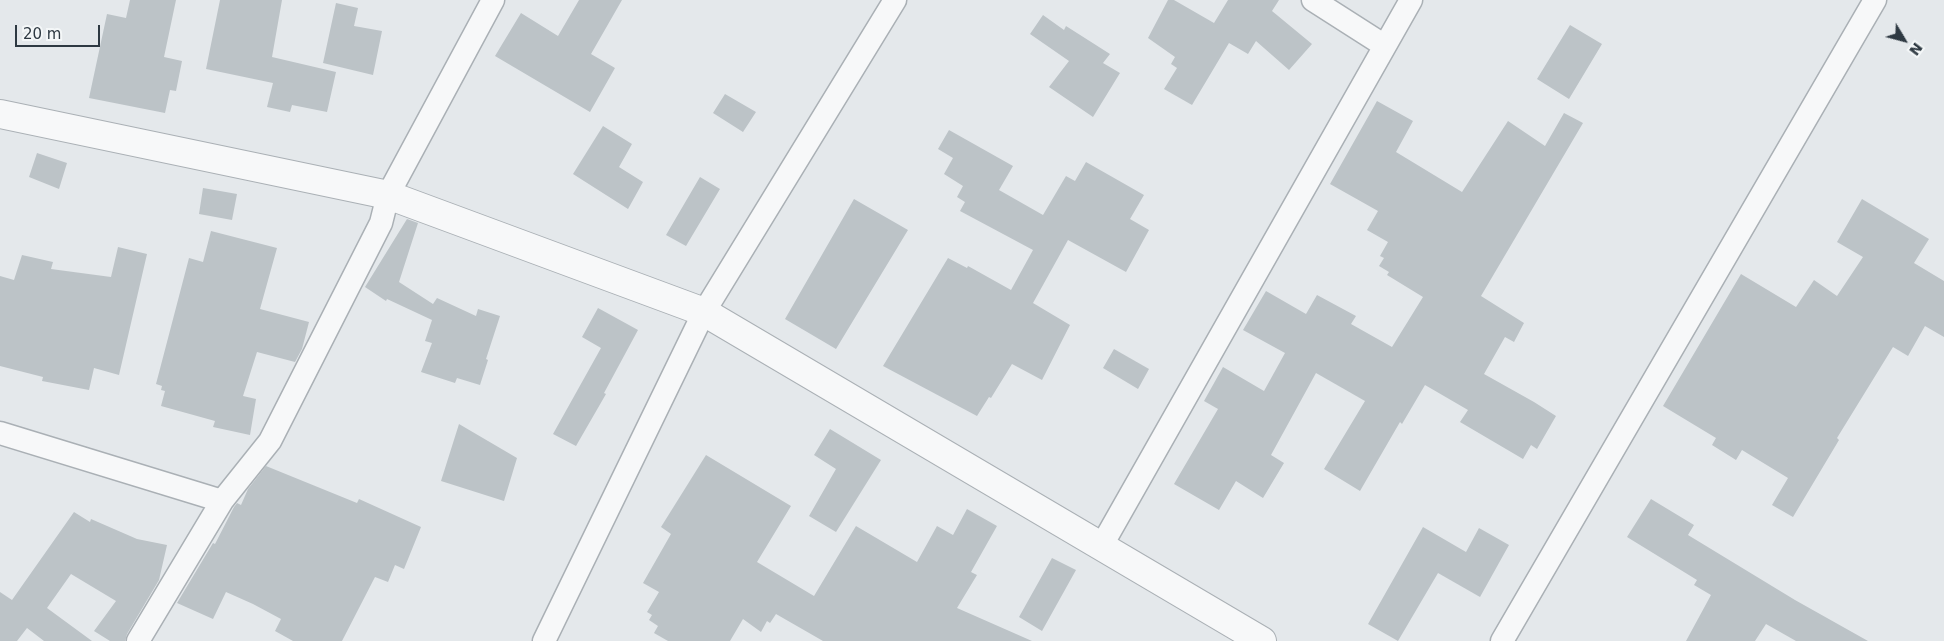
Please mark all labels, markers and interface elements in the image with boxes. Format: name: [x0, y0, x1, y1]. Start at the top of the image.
scale bar: [18, 15, 102, 47]
north arrow: [1879, 15, 1929, 65]
text: 20 m: [23, 25, 61, 43]
text: N: [1906, 40, 1926, 59]

